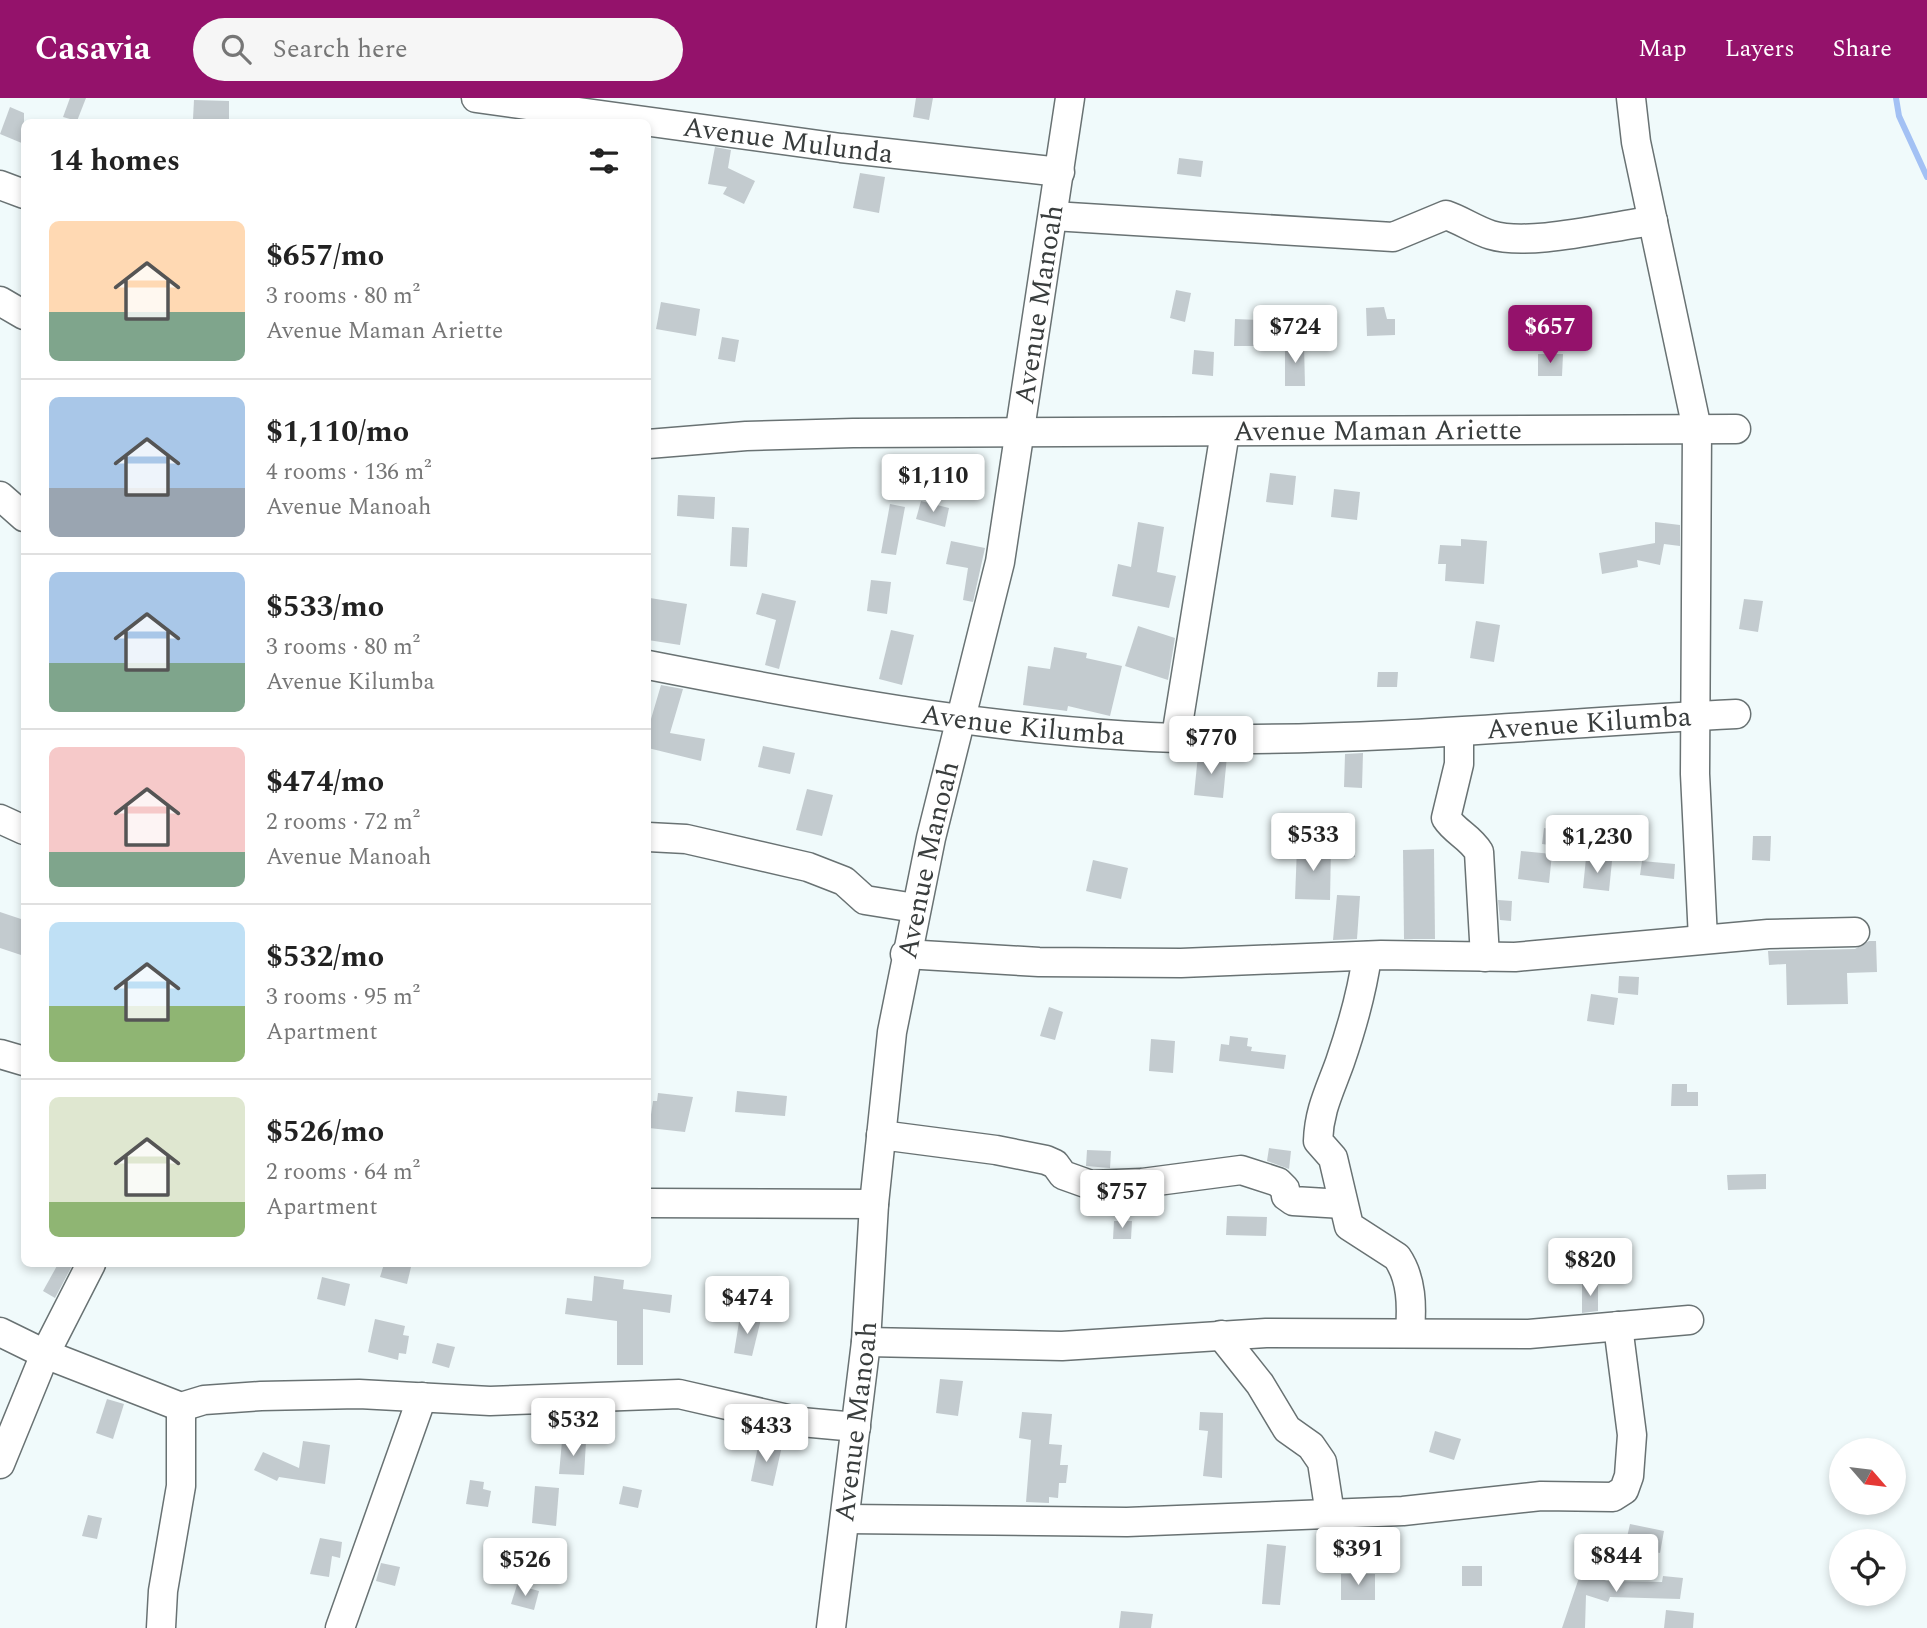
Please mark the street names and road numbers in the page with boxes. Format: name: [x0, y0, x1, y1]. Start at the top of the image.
street label: Avenue Mulunda: [680, 105, 896, 175]
street label: Avenue Manoah: [1003, 202, 1075, 407]
street label: Avenue Maman Ariette: [1233, 408, 1522, 453]
street label: Avenue Kilumba: [918, 692, 1127, 757]
street label: Avenue Kilumba: [1485, 695, 1693, 751]
street label: Avenue Manoah: [886, 757, 971, 963]
street label: Avenue Manoah: [823, 1320, 889, 1524]

